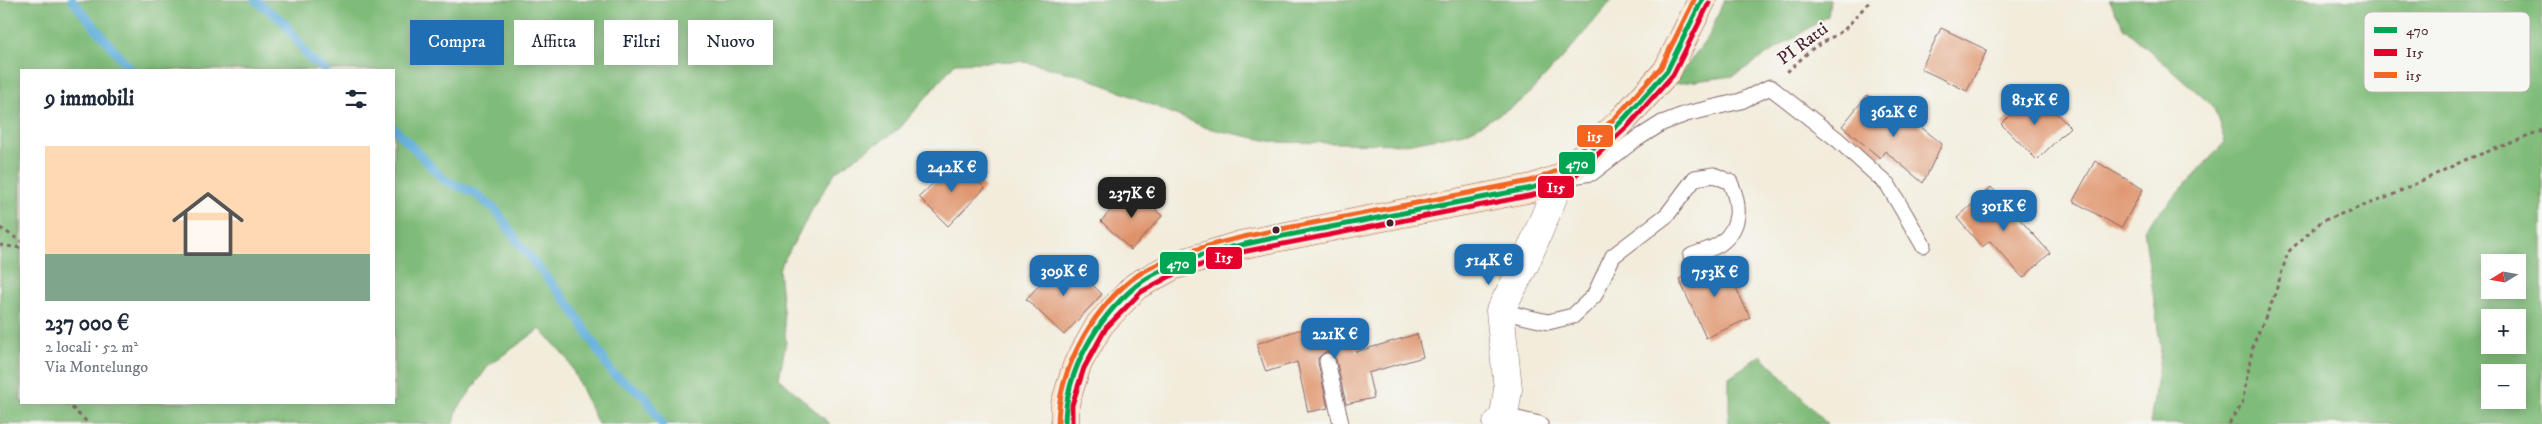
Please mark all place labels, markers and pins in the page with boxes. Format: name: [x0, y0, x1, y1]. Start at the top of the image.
pin: 815K €: [1994, 84, 2076, 126]
pin: 362K €: [1853, 96, 1935, 138]
pin: 242K €: [911, 150, 993, 193]
pin: 237K €: [1091, 176, 1173, 219]
pin: 301K €: [1963, 190, 2045, 232]
unlabelled marker: [1385, 218, 1395, 228]
unlabelled marker: [1271, 225, 1281, 235]
pin: 514K €: [1448, 244, 1530, 286]
pin: 309K €: [1023, 254, 1105, 297]
pin: 753K €: [1674, 256, 1756, 298]
pin: 221K €: [1294, 318, 1376, 360]

